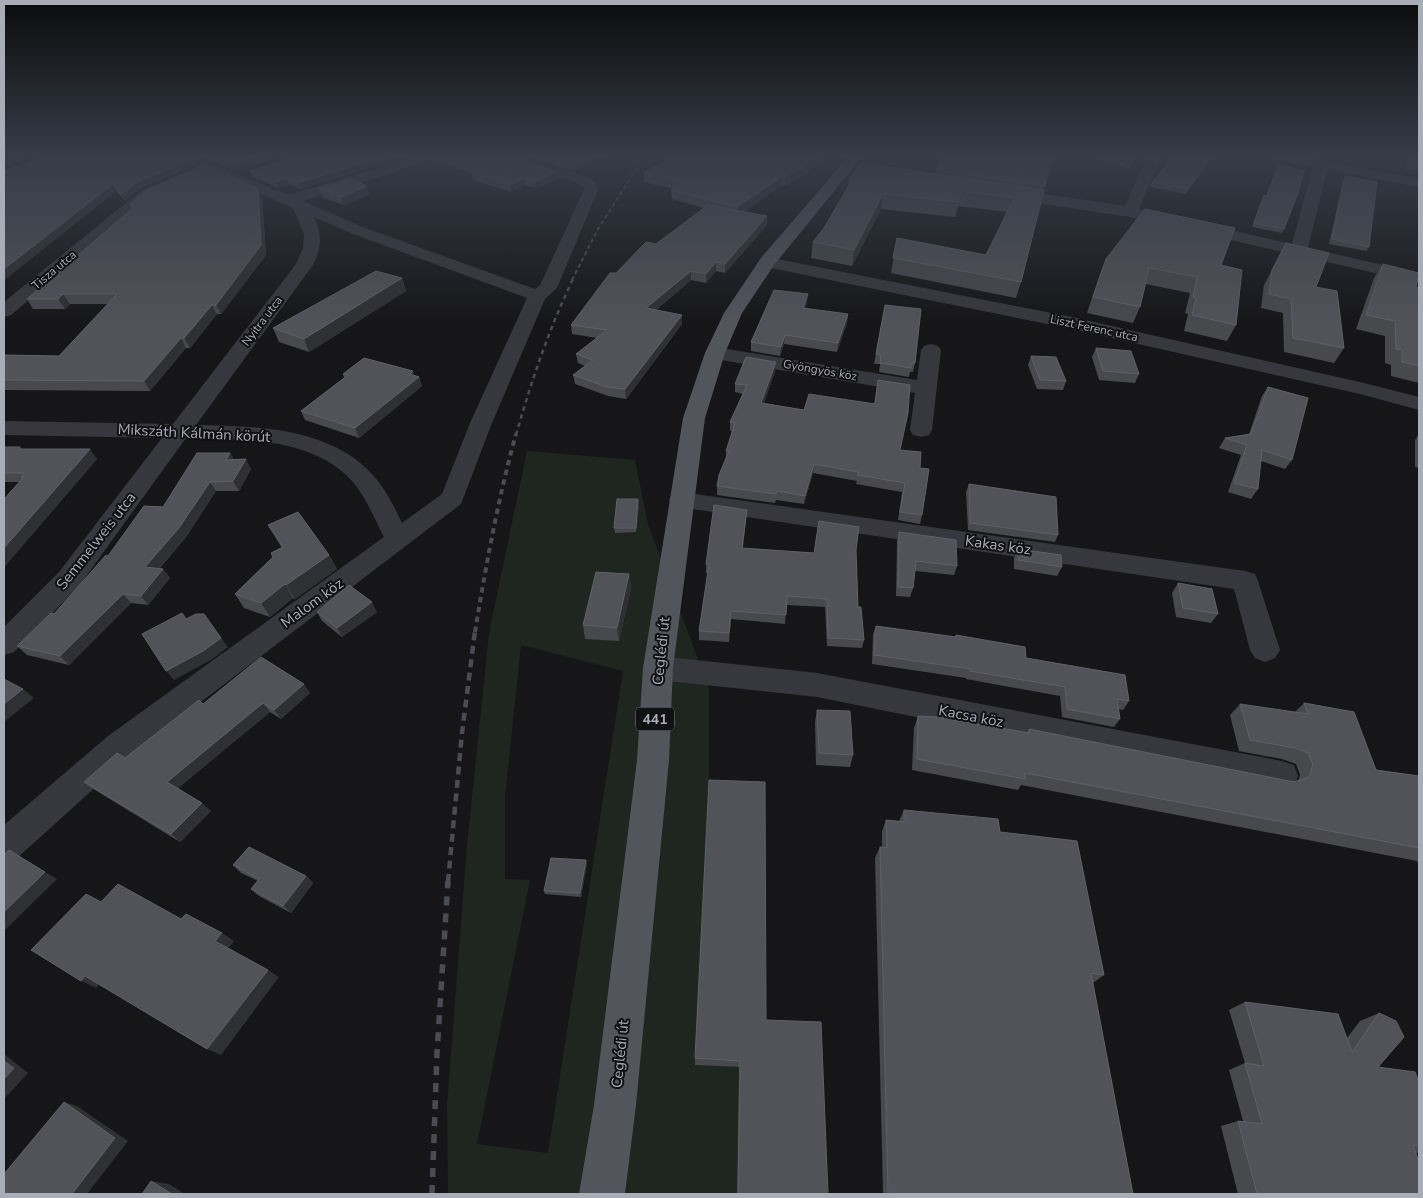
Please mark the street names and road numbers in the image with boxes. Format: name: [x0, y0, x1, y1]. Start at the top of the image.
street label: Tisza utca: [28, 247, 80, 293]
street label: Nyitra utca: [238, 293, 286, 349]
street label: Liszt Ferenc utca: [1049, 311, 1139, 345]
street label: Gyöngyös köz: [782, 356, 859, 384]
street label: Mikszáth Kálmán körút: [117, 419, 272, 447]
street label: Semmelweis utca: [52, 488, 140, 594]
street label: Kakas köz: [964, 530, 1032, 560]
street label: Malom köz: [277, 574, 347, 632]
street label: Ceglédi út: [647, 615, 675, 686]
street label: Kacsa köz: [937, 700, 1005, 732]
road number: 441: [636, 708, 674, 731]
street label: Ceglédi út: [606, 1018, 634, 1089]

